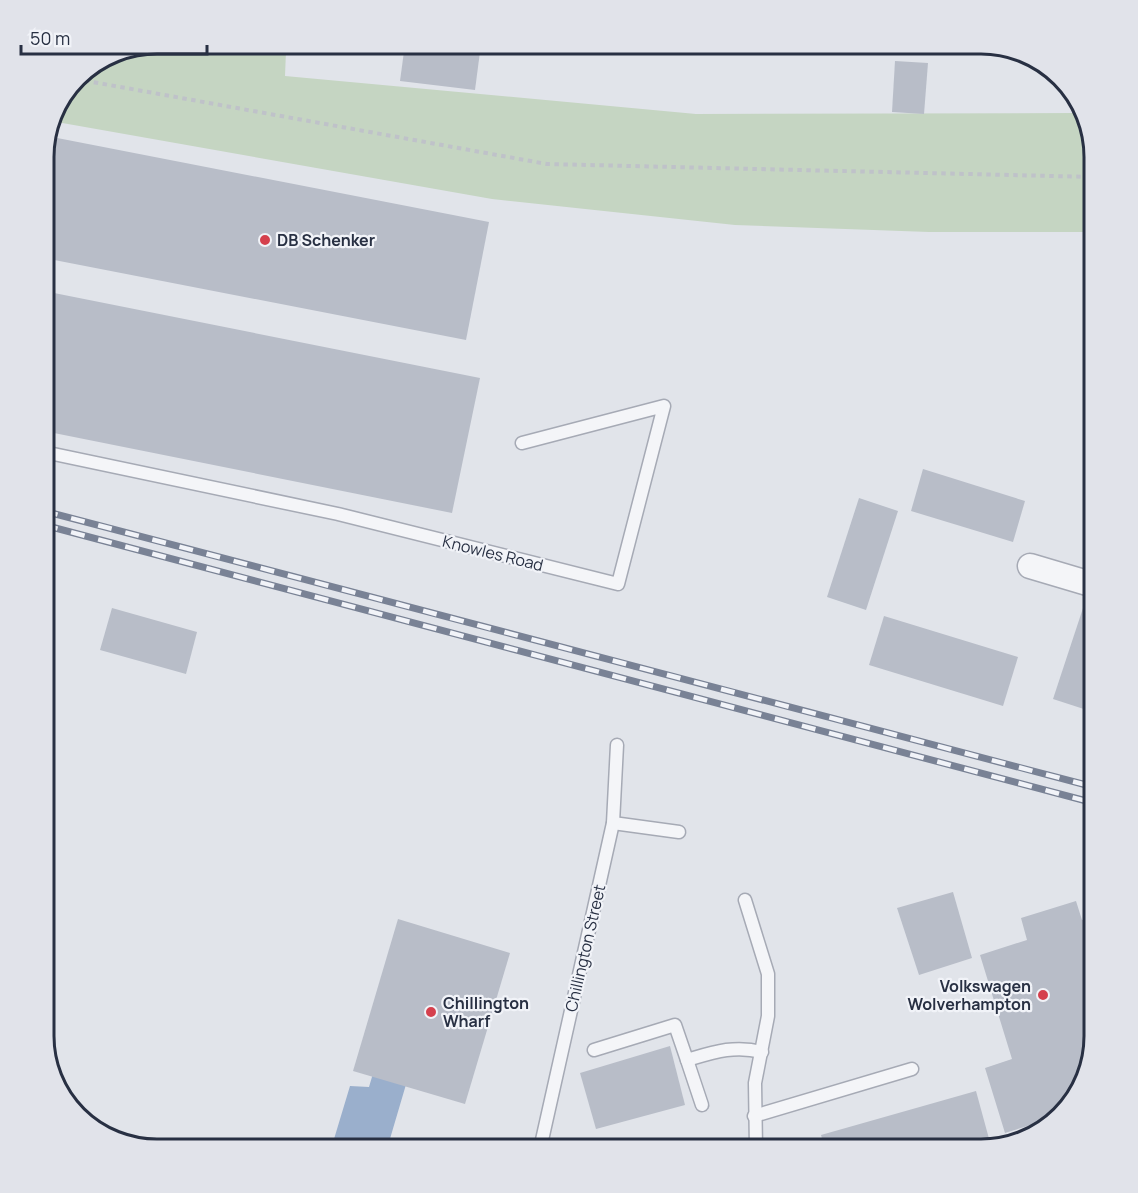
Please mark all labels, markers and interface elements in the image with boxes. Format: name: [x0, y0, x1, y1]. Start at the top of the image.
scale bar: [21, 18, 207, 56]
text: 50 m: [30, 26, 70, 50]
place label: DB Schenker: [277, 229, 375, 251]
marker: DB Schenker: [258, 233, 272, 247]
street label: Knowles Road: [440, 530, 546, 576]
street label: Chillington Street: [560, 882, 610, 1014]
place label: Volkswagen Wolverhampton: [908, 975, 1031, 1015]
marker: Volkswagen Wolverhampton: [1036, 988, 1050, 1002]
place label: Chillington Wharf: [443, 992, 529, 1032]
marker: Chillington Wharf: [424, 1005, 438, 1019]

